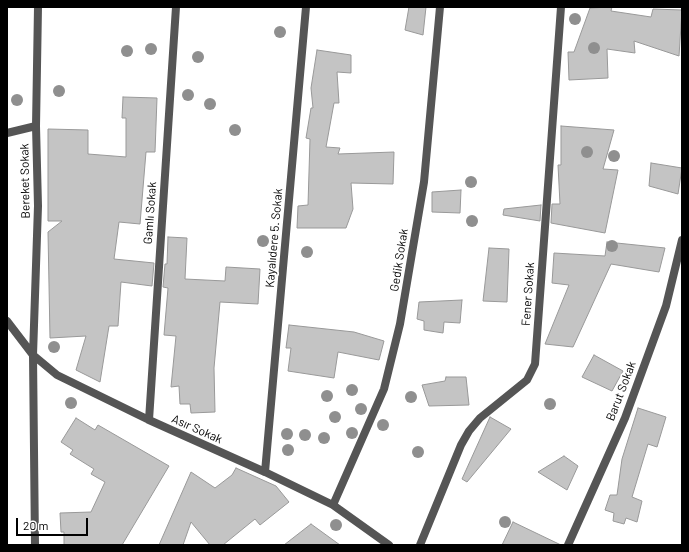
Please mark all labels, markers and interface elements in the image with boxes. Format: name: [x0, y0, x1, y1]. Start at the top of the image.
street label: Bereket Sokak: [17, 143, 33, 219]
street label: Gamlı Sokak: [141, 181, 159, 245]
street label: Kayalıdere 5. Sokak: [262, 188, 286, 288]
street label: Gedik Sokak: [387, 228, 411, 292]
street label: Fener Sokak: [519, 262, 537, 326]
street label: Barut Sokak: [603, 359, 639, 423]
street label: Asır Sokak: [169, 411, 225, 447]
scale bar: [18, 510, 90, 536]
text: 20 m: [23, 518, 49, 532]

